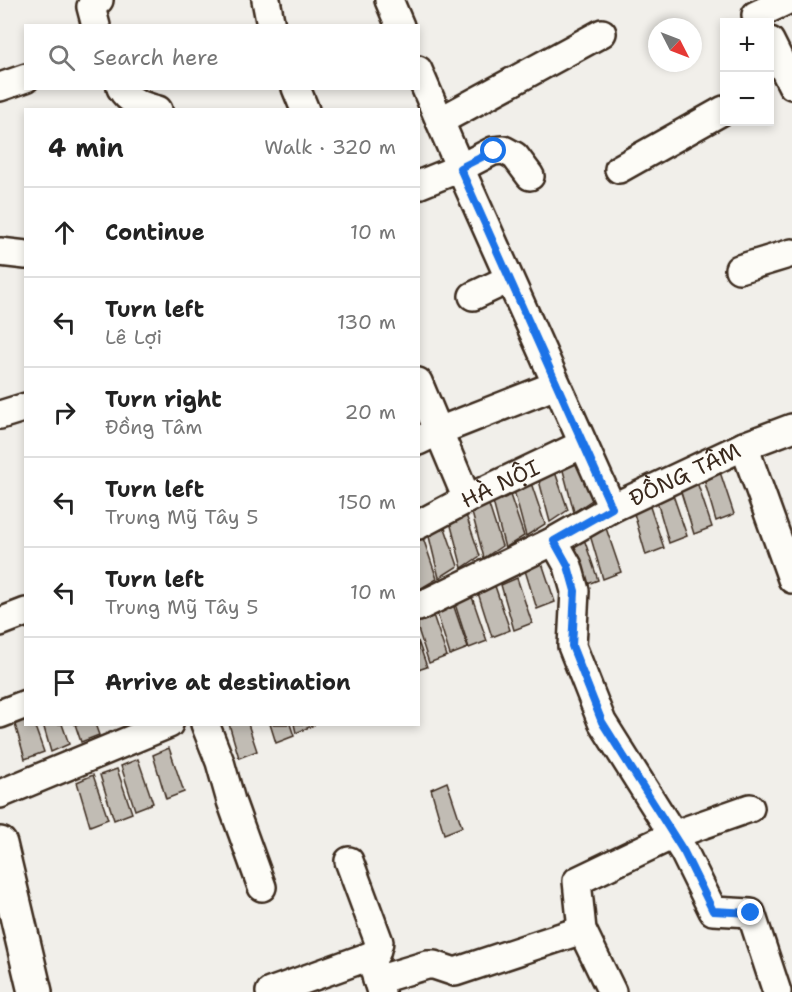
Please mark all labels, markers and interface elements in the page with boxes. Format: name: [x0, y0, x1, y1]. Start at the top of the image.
north arrow: [648, 18, 702, 72]
map controls: [720, 18, 774, 126]
button: +: [720, 18, 774, 72]
search box: [24, 24, 420, 90]
icon: search: [45, 41, 78, 74]
text: Search here: [93, 43, 219, 72]
button: −: [720, 72, 774, 126]
text: 4 min: [48, 130, 124, 165]
text: Walk · 320 m: [264, 134, 396, 160]
route start: [480, 137, 506, 163]
icon: ahead: [48, 216, 81, 249]
text: Continue: [105, 218, 205, 247]
text: 10 m: [350, 219, 396, 245]
text: Turn left: [105, 295, 204, 324]
icon: left: [48, 306, 81, 339]
text: 130 m: [337, 309, 396, 335]
text: Lê Lợi: [105, 324, 162, 350]
text: Turn right: [105, 385, 222, 414]
icon: right: [48, 396, 81, 429]
text: 20 m: [345, 399, 396, 425]
text: Đồng Tâm: [105, 414, 202, 440]
street label: ĐỒNG TÂM: [624, 436, 745, 513]
street label: HÀ NỘI: [456, 453, 544, 515]
text: Turn left: [105, 475, 204, 504]
icon: left: [48, 486, 81, 519]
text: 150 m: [338, 489, 396, 515]
text: Trung Mỹ Tây 5: [105, 504, 258, 530]
text: Turn left: [105, 565, 204, 594]
icon: left: [48, 576, 81, 609]
text: 10 m: [350, 579, 396, 605]
text: Trung Mỹ Tây 5: [105, 594, 258, 620]
icon: arrive: [48, 666, 81, 699]
text: Arrive at destination: [105, 668, 351, 697]
route end: [737, 899, 763, 925]

